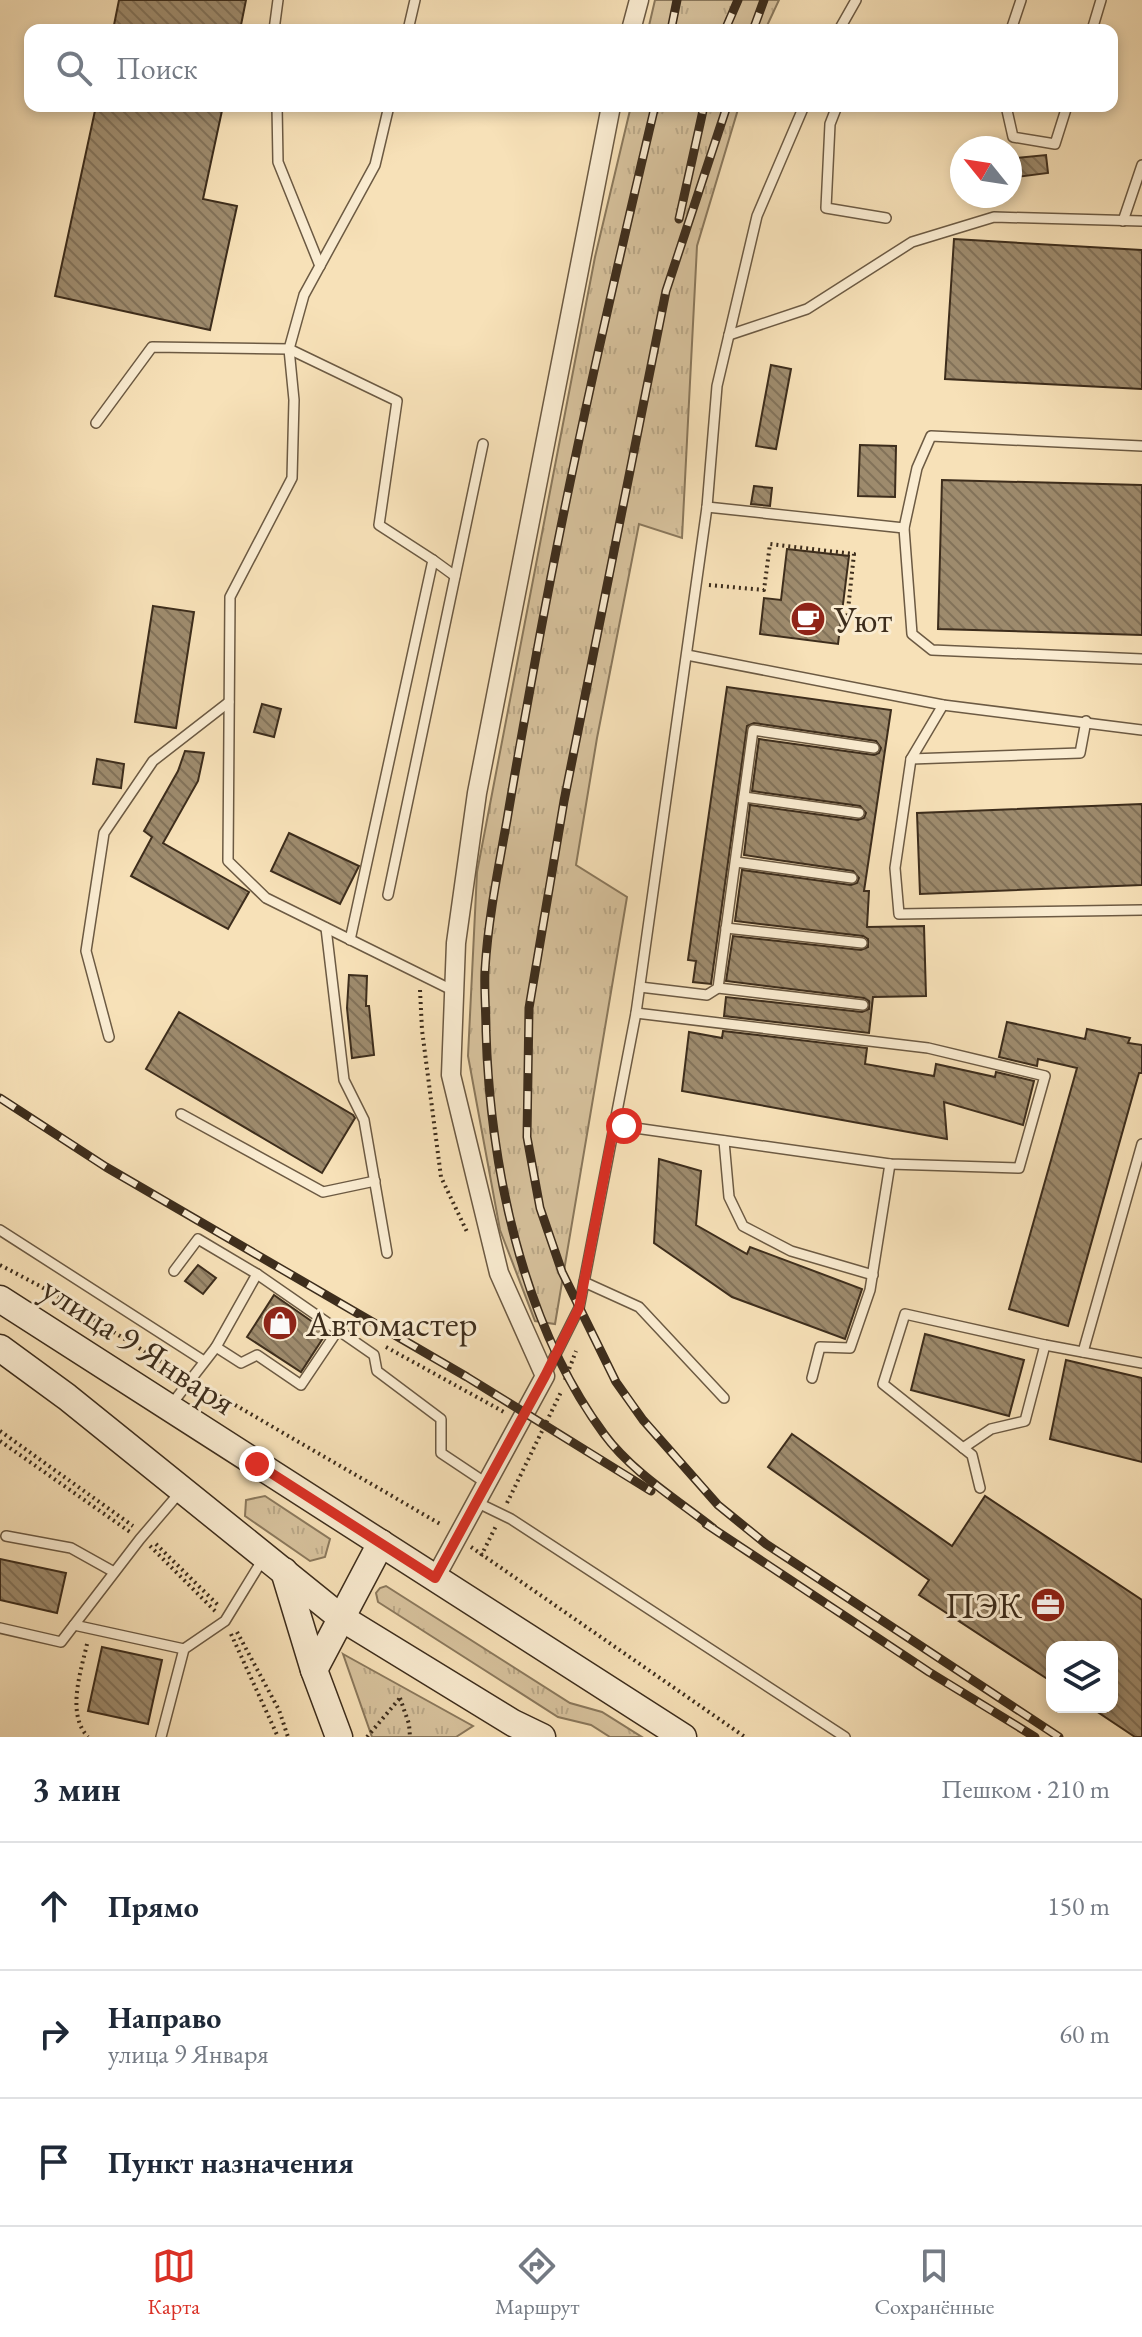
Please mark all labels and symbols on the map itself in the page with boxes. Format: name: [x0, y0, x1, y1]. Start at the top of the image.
north arrow: [950, 136, 1022, 208]
place label: Уют: [833, 596, 892, 643]
cafe icon: Уют: [789, 600, 827, 638]
route start: [606, 1108, 642, 1144]
street label: улица 9 Января: [33, 1265, 245, 1425]
place label: Автомастер: [305, 1300, 477, 1347]
shop icon: Автомастер: [261, 1304, 299, 1342]
route end: [239, 1446, 275, 1482]
place label: ПЭК: [945, 1582, 1022, 1629]
office icon: ПЭК: [1029, 1586, 1067, 1624]

